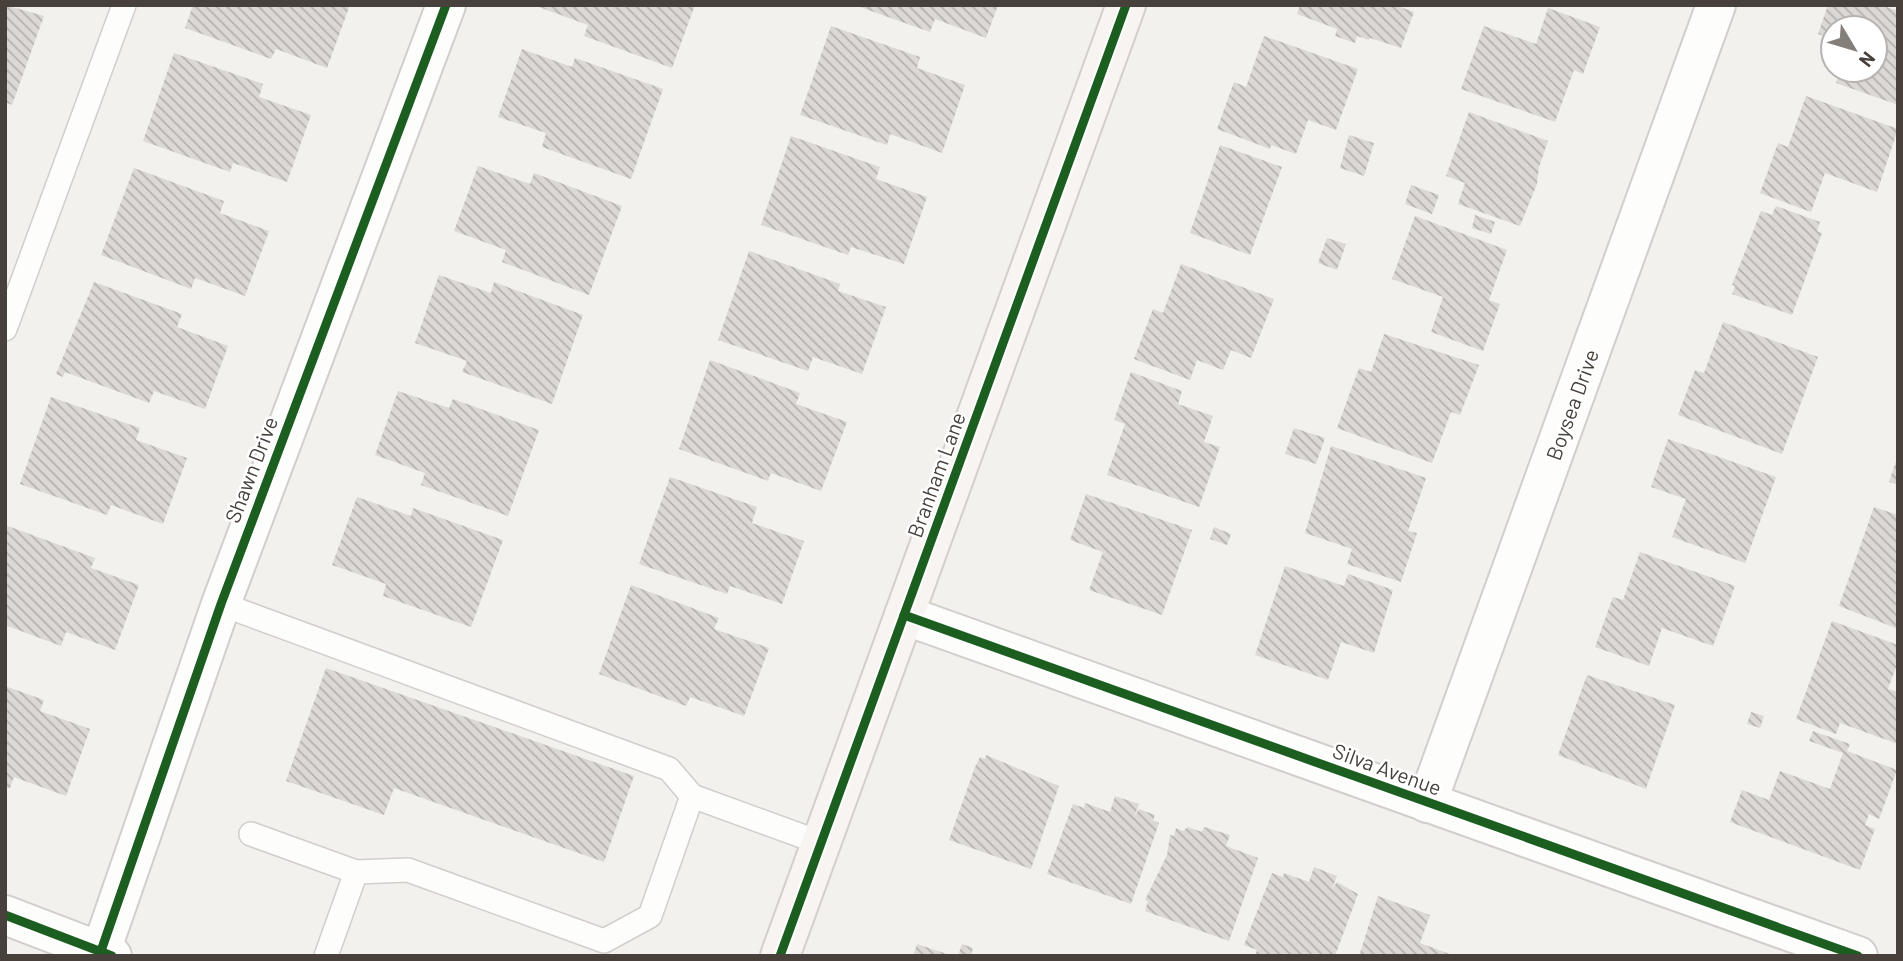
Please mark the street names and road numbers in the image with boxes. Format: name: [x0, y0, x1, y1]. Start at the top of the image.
street label: Boysea Drive: [1540, 346, 1603, 463]
street label: Branham Lane: [901, 408, 970, 541]
street label: Shawn Drive: [219, 413, 282, 526]
street label: Silva Avenue: [1330, 737, 1445, 800]

